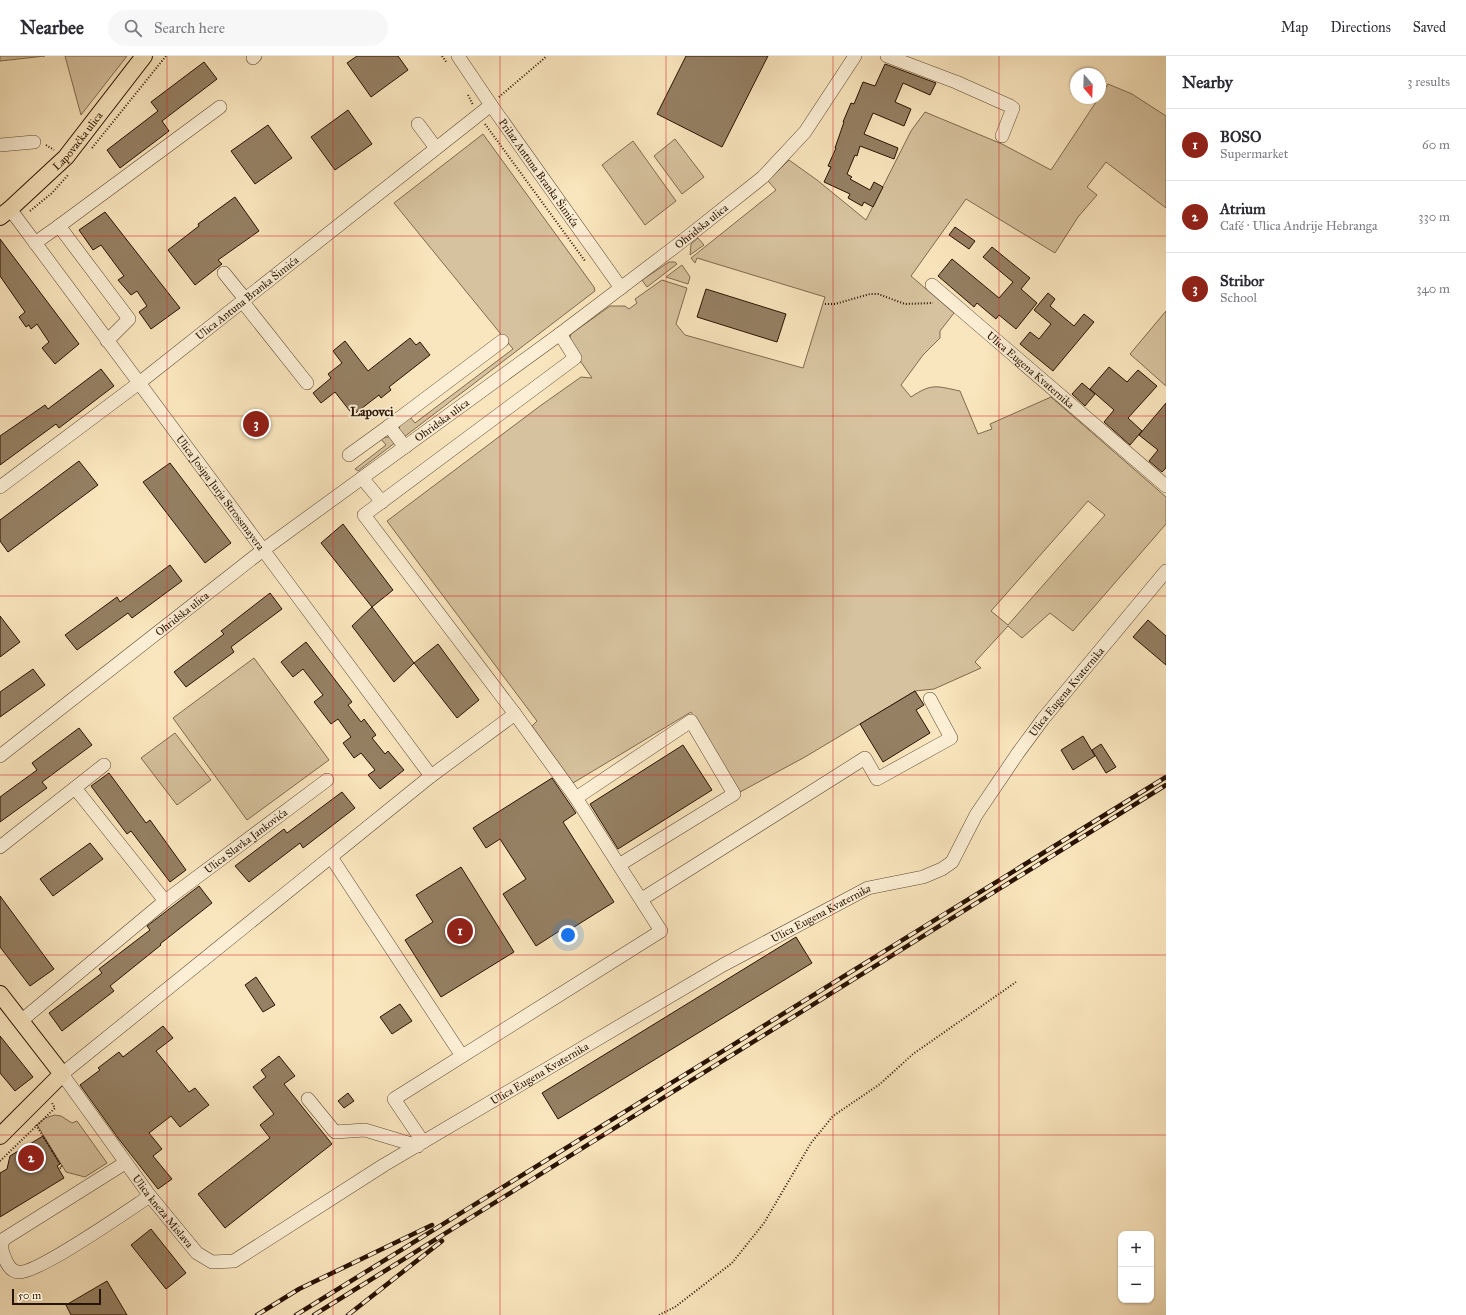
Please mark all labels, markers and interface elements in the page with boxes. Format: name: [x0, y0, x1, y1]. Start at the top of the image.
search box: [108, 10, 388, 46]
text: Nearbee: [20, 16, 84, 39]
icon: search: [122, 17, 144, 39]
text: Search here: [154, 19, 225, 37]
text: Map: [1281, 19, 1308, 36]
text: Directions: [1330, 19, 1391, 36]
text: Saved: [1413, 19, 1446, 36]
north arrow: [1070, 68, 1106, 104]
text: Nearby: [1182, 72, 1233, 93]
text: 3 results: [1407, 74, 1450, 90]
street label: Lapovačka ulica: [50, 109, 106, 173]
street label: Prilaz Antuna Branka Šimića: [496, 116, 582, 230]
text: BOSO: [1220, 128, 1261, 146]
text: 1: [1192, 137, 1198, 153]
text: 60 m: [1422, 137, 1450, 153]
text: Supermarket: [1220, 146, 1288, 162]
text: Atrium: [1220, 200, 1266, 218]
street label: Ohridska ulica: [672, 201, 731, 252]
text: 2: [1192, 209, 1198, 225]
text: 330 m: [1418, 209, 1450, 225]
text: Café · Ulica Andrije Hebranga: [1220, 218, 1377, 234]
street label: Ulica Antuna Branka Šimića: [193, 253, 301, 343]
text: Stribor: [1220, 272, 1264, 290]
text: 3: [1192, 281, 1198, 297]
text: 340 m: [1416, 281, 1450, 297]
text: School: [1220, 290, 1257, 306]
street label: Ulica Eugena Kvaternika: [984, 329, 1077, 412]
street label: Ohridska ulica: [412, 396, 472, 445]
district label: Lapovci: [350, 404, 394, 420]
pin: 3: [243, 409, 269, 439]
street label: Ulica Josipa Jurja Strossmayera: [173, 433, 267, 553]
street label: Ohridska ulica: [153, 589, 212, 639]
street label: Ulica Eugena Kvaternika: [1026, 644, 1107, 739]
street label: Ulica Slavka Jankovića: [202, 806, 290, 877]
street label: Ulica Eugena Kvaternika: [769, 882, 872, 945]
pin: 1: [447, 916, 473, 946]
your location: [558, 925, 578, 945]
street label: Ulica Eugena Kvaternika: [488, 1040, 591, 1108]
pin: 2: [18, 1143, 44, 1173]
street label: Ulica kneza Mislava: [130, 1172, 196, 1251]
map controls: [1118, 1231, 1154, 1303]
button: +: [1118, 1231, 1154, 1267]
button: −: [1118, 1267, 1154, 1303]
scale bar: [12, 1287, 101, 1306]
text: 50 m: [18, 1289, 41, 1302]

